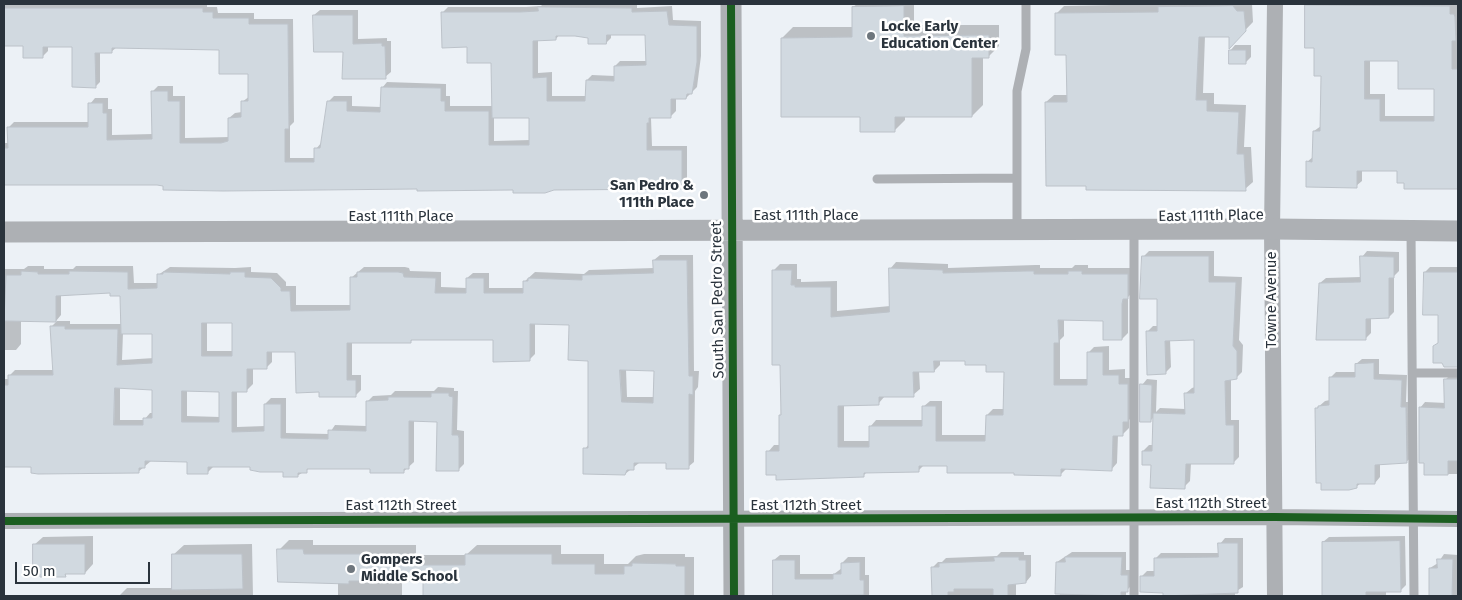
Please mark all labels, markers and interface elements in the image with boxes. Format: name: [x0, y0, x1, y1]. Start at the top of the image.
place label: Locke Early Education Center: [881, 18, 997, 53]
marker: Locke Early Education Center: [865, 30, 877, 42]
place label: San Pedro & 111th Place: [610, 177, 694, 212]
marker: San Pedro & 111th Place: [698, 189, 710, 201]
street label: East 111th Place: [1158, 206, 1264, 226]
street label: East 111th Place: [753, 207, 859, 225]
street label: East 111th Place: [348, 208, 454, 226]
street label: South San Pedro Street: [708, 221, 728, 379]
street label: Towne Avenue: [1263, 251, 1281, 349]
street label: East 112th Street: [1155, 495, 1267, 513]
street label: East 112th Street: [345, 497, 457, 515]
street label: East 112th Street: [750, 497, 862, 515]
place label: Gompers Middle School: [361, 551, 458, 586]
scale bar: [18, 552, 152, 584]
text: 50 m: [23, 562, 56, 580]
marker: Gompers Middle School: [345, 563, 357, 575]

